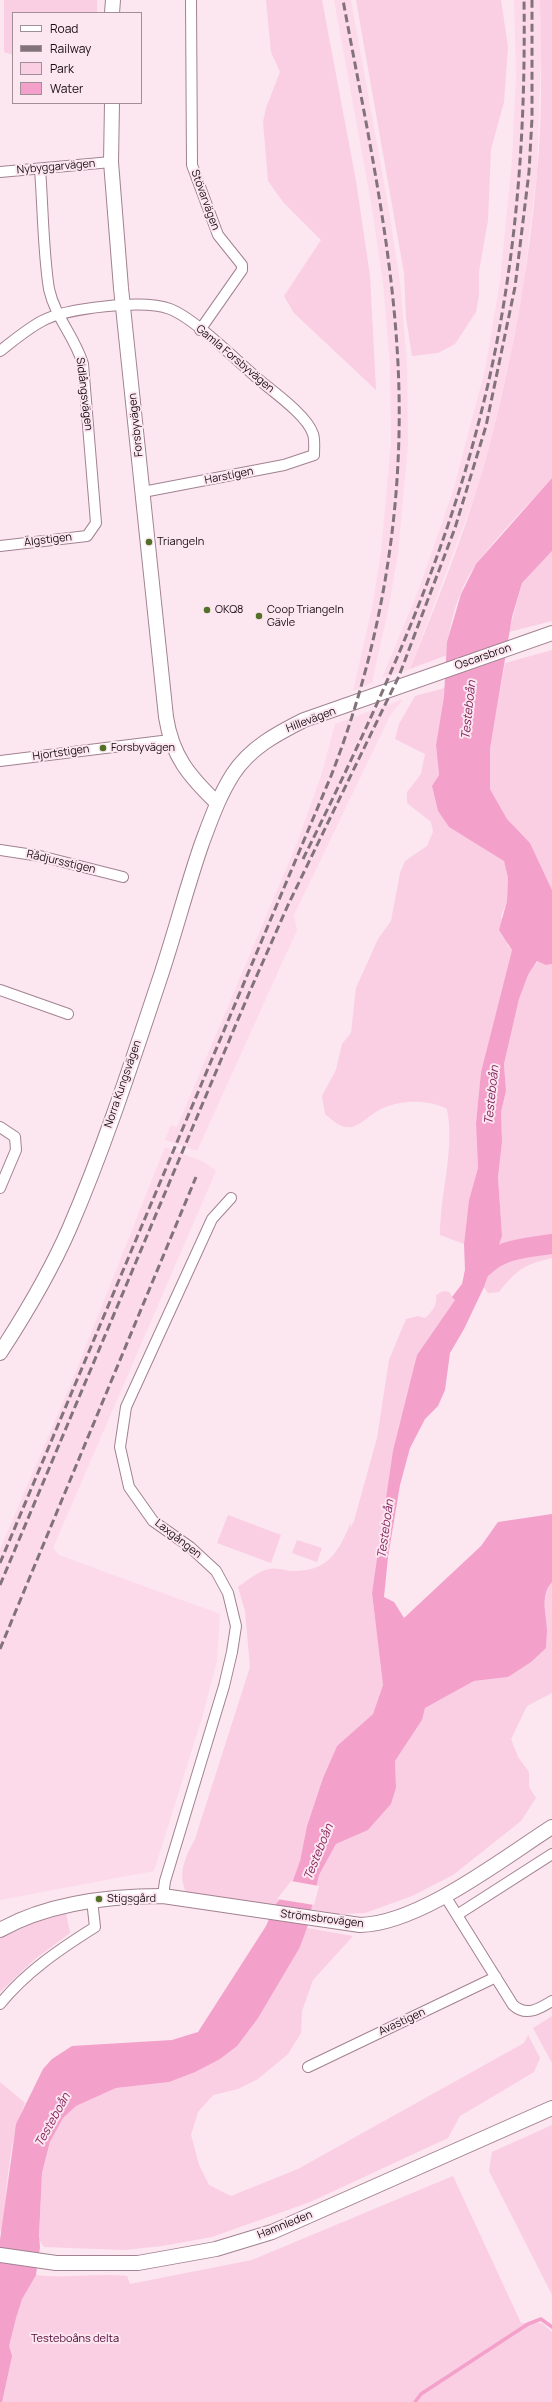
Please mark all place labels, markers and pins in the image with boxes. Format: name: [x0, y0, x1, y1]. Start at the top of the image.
place label: Triangeln: [157, 535, 204, 549]
marker: Triangeln: [144, 537, 154, 547]
place label: OKQ8: [215, 603, 244, 617]
place label: Coop Triangeln Gävle: [267, 603, 344, 629]
marker: OKQ8: [202, 605, 212, 615]
marker: Coop Triangeln Gävle: [254, 611, 264, 621]
place label: Forsbyvägen: [111, 741, 175, 755]
marker: Forsbyvägen: [98, 743, 108, 753]
place label: Stigsgård: [107, 1892, 156, 1906]
marker: Stigsgård: [94, 1894, 104, 1904]

